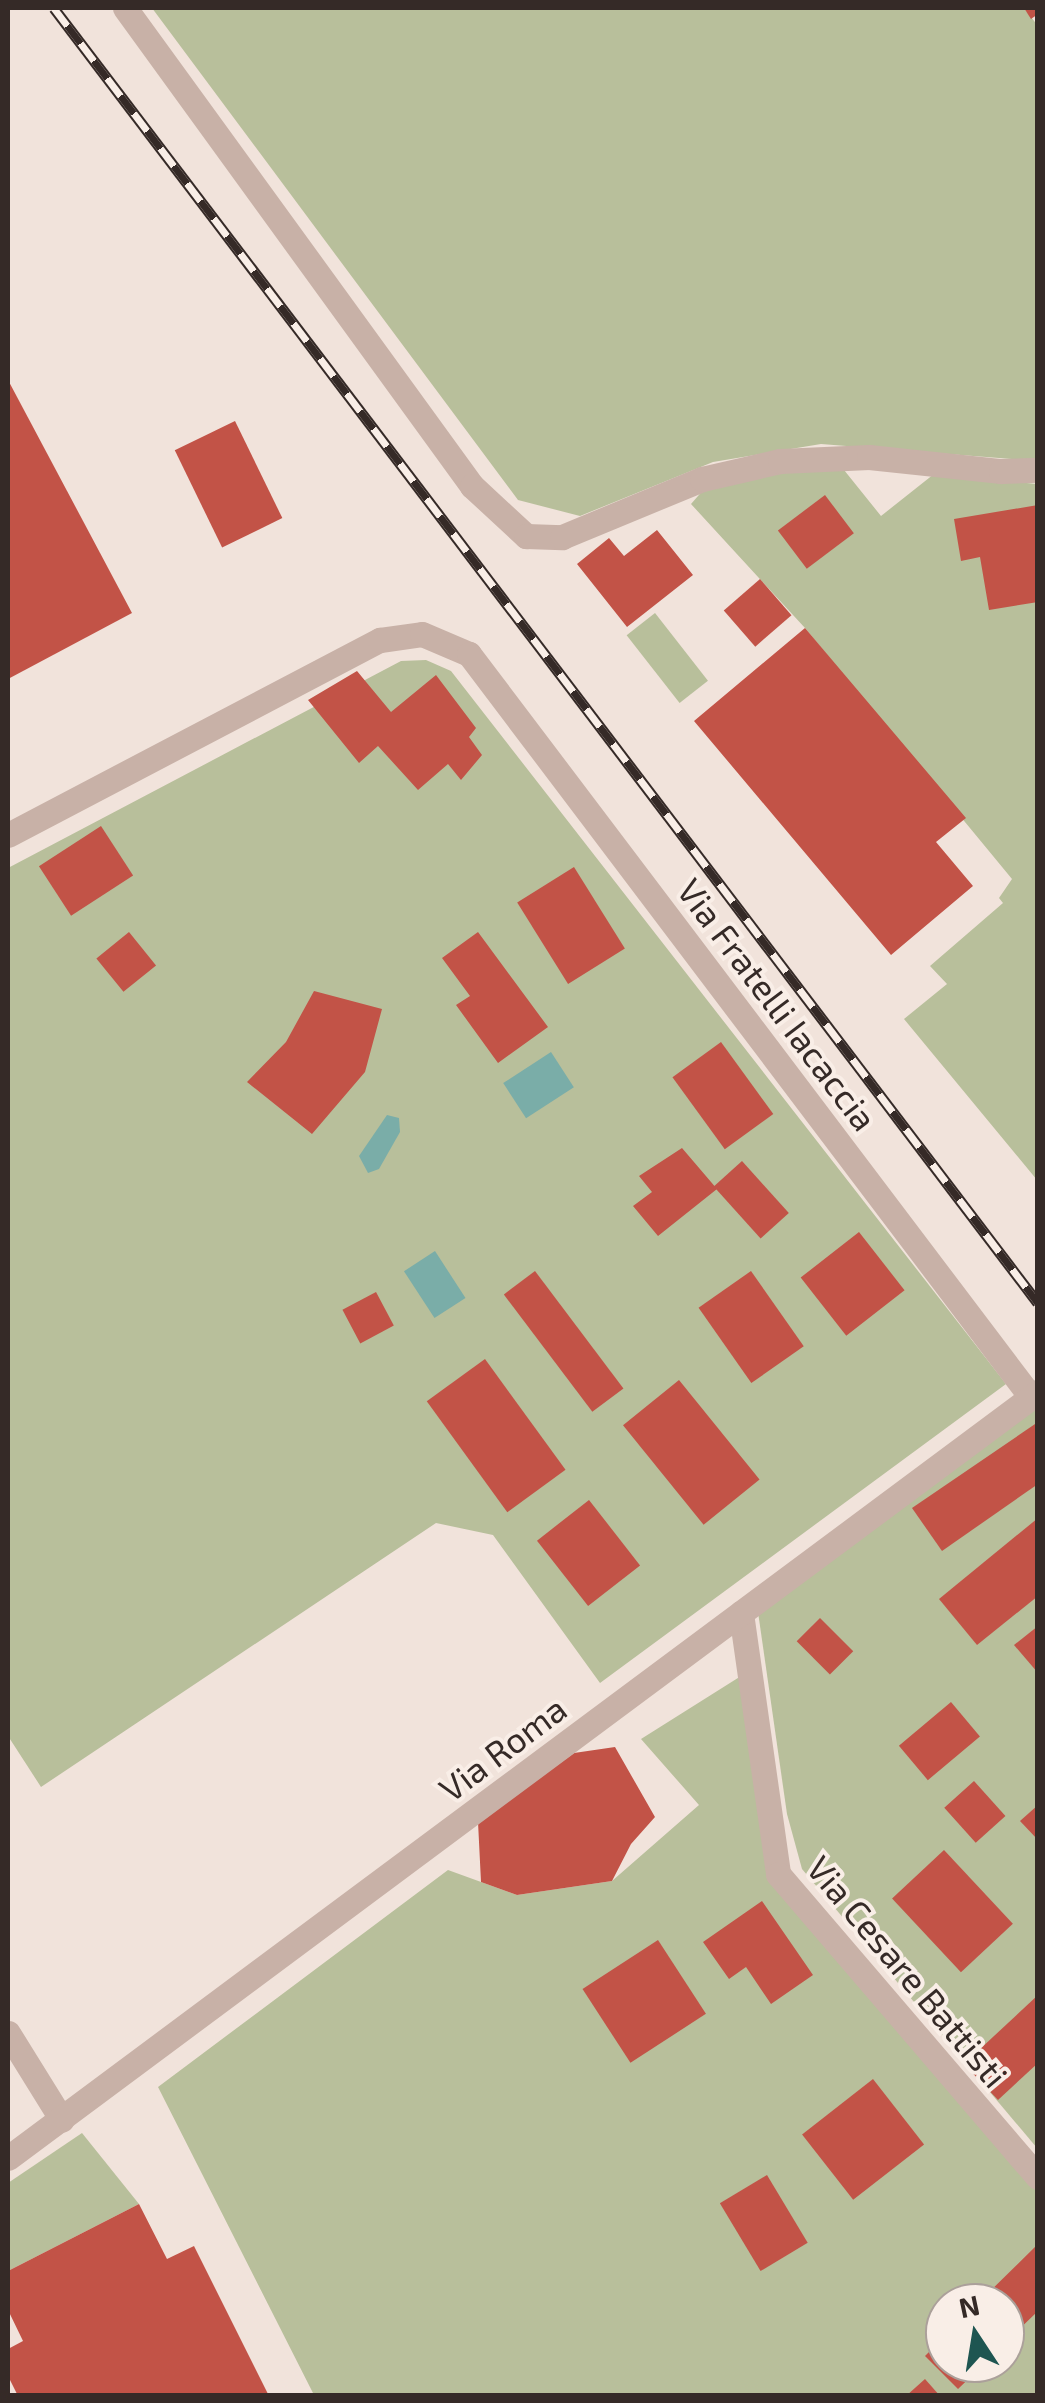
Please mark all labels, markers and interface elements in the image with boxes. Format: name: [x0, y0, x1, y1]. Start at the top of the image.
street label: Via Fratelli Iacaccia: [670, 870, 886, 1138]
street label: Via Roma: [430, 1687, 574, 1809]
street label: Via Cesare Battisti: [799, 1847, 1017, 2095]
north arrow: [925, 2283, 1025, 2383]
text: N: [956, 2287, 983, 2324]

